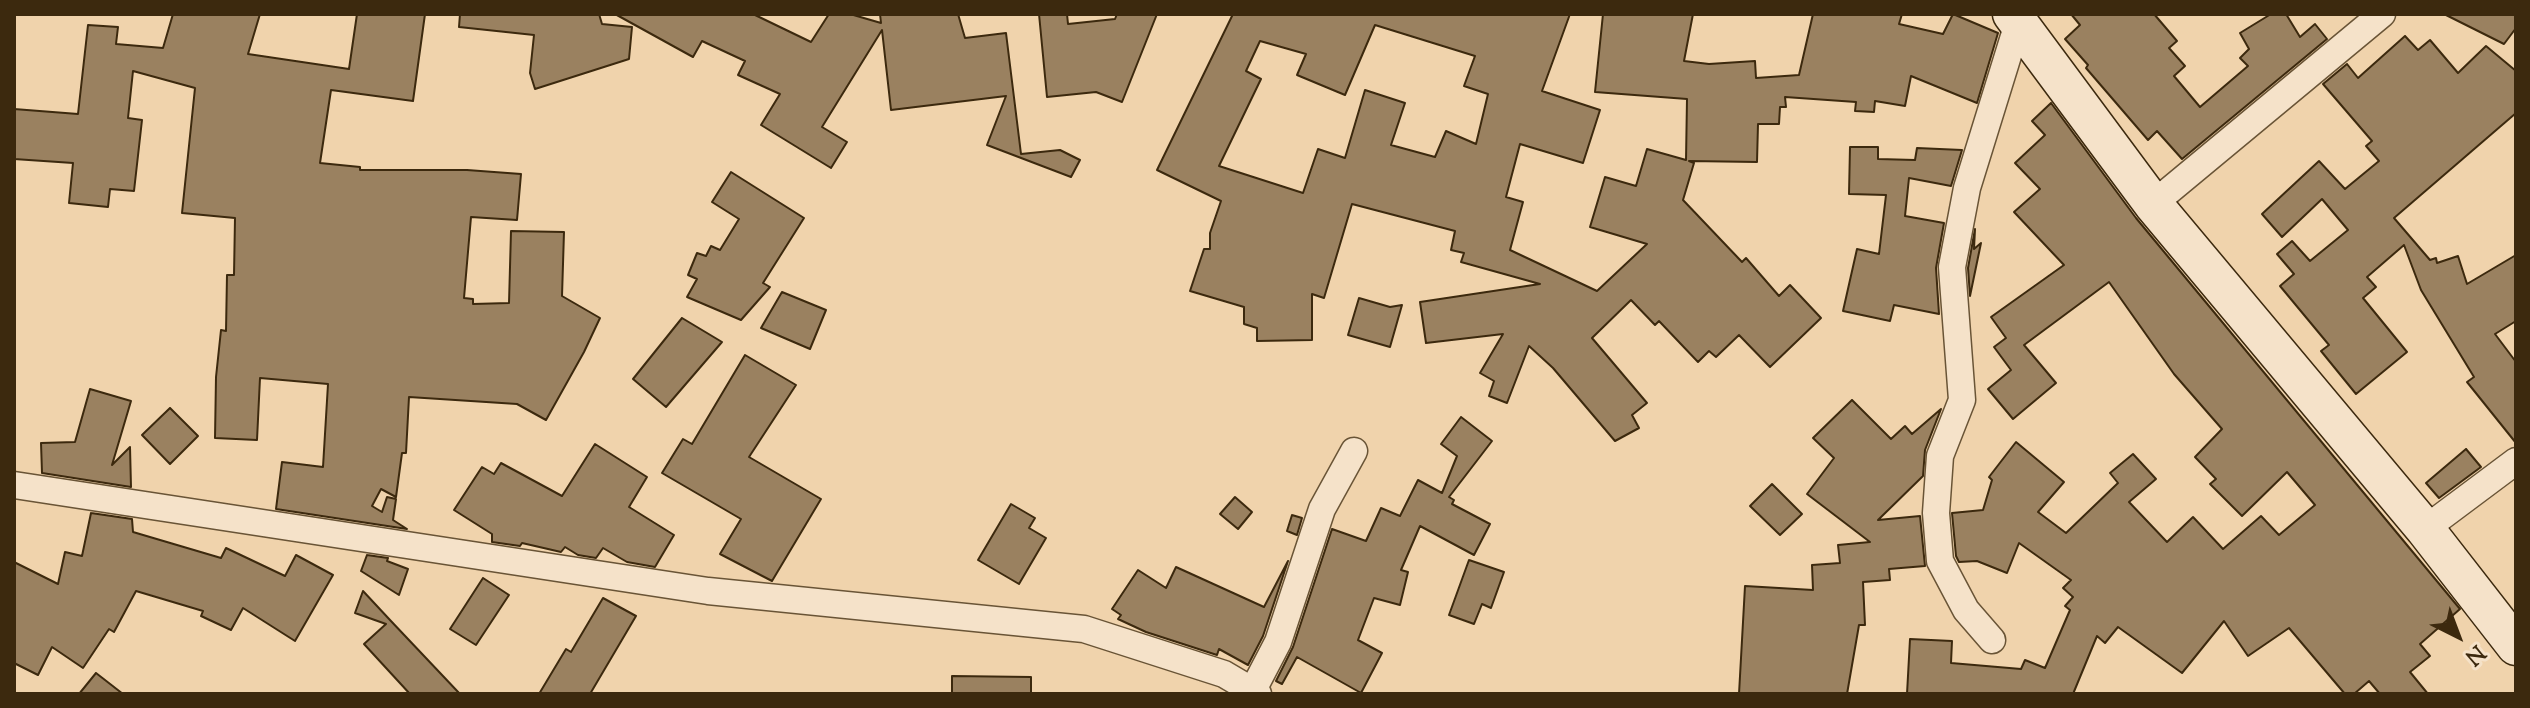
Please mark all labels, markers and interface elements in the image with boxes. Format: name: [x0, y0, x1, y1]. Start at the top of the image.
north arrow: [2418, 596, 2498, 676]
text: N: [2457, 636, 2491, 672]

